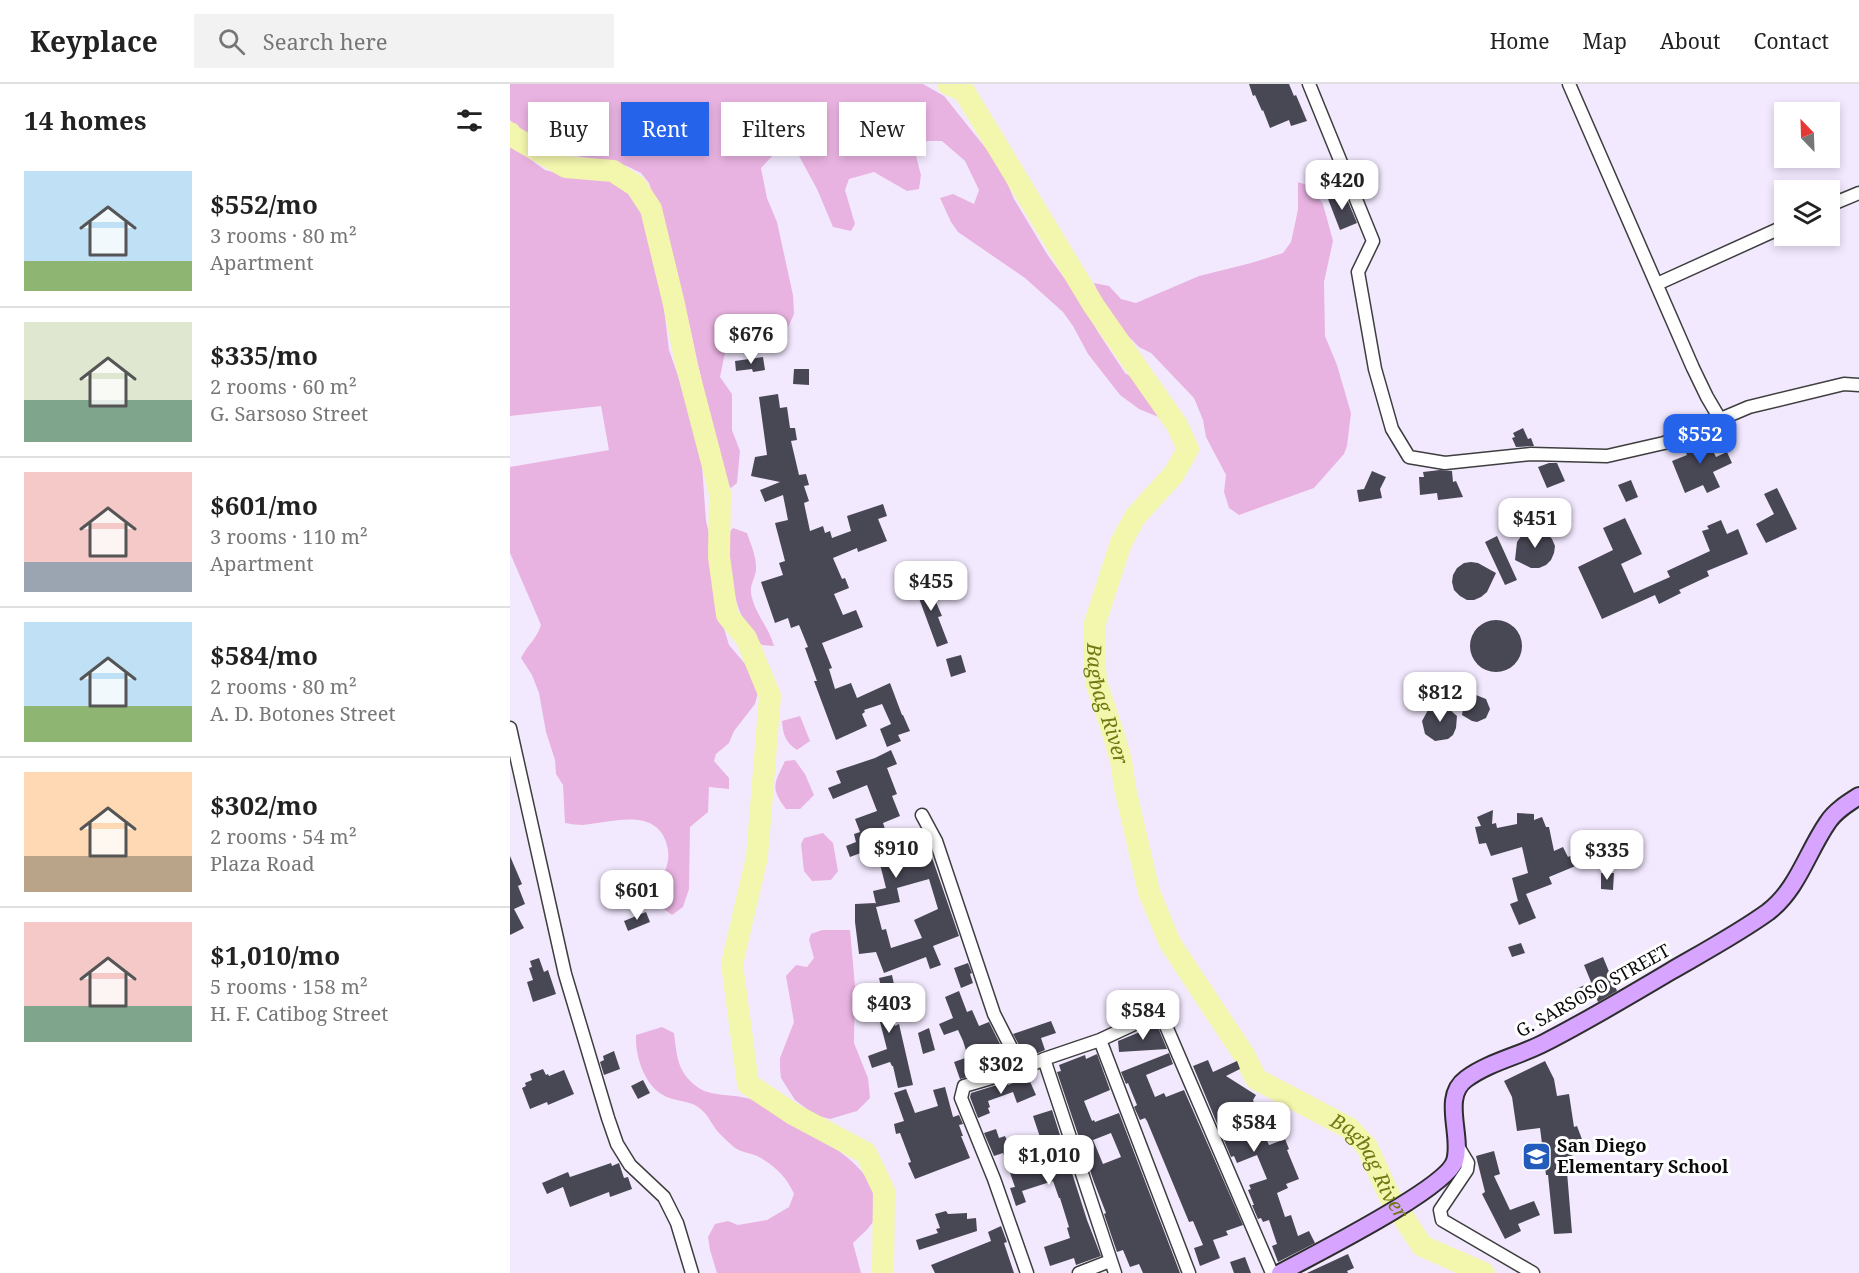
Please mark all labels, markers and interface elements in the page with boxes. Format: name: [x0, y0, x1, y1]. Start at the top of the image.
search box: [194, 14, 614, 68]
text: Keyplace: [30, 22, 158, 60]
icon: search: [215, 25, 248, 58]
text: Search here: [263, 26, 388, 56]
text: Home: [1490, 27, 1550, 55]
text: Map: [1583, 27, 1627, 55]
text: About: [1660, 27, 1721, 55]
text: Contact: [1754, 27, 1829, 55]
text: 14 homes: [24, 102, 146, 138]
chip: Buy: [528, 102, 609, 156]
chip: Rent: [621, 102, 709, 156]
chip: Filters: [721, 102, 827, 156]
chip: New: [839, 102, 926, 156]
north arrow: [1774, 102, 1840, 168]
map controls: [1774, 102, 1840, 246]
icon: filters: [453, 104, 486, 137]
pin: $420: [1306, 160, 1378, 211]
text: $420: [1319, 166, 1365, 193]
button: layers: [1774, 180, 1840, 246]
text: $552/mo: [210, 186, 318, 222]
icon: home: [72, 195, 144, 267]
text: 3 rooms · 80 m²: [210, 222, 357, 249]
text: Apartment: [210, 249, 314, 276]
pin: $676: [715, 314, 787, 365]
text: $676: [728, 320, 774, 347]
text: $335/mo: [210, 337, 318, 373]
icon: home: [72, 346, 144, 418]
text: 2 rooms · 60 m²: [210, 373, 357, 400]
text: G. Sarsoso Street: [210, 400, 368, 427]
pin: $552: [1664, 414, 1736, 465]
text: $552: [1677, 420, 1723, 447]
text: $601/mo: [210, 487, 318, 523]
icon: home: [72, 496, 144, 568]
pin: $451: [1499, 498, 1571, 549]
text: $451: [1512, 504, 1558, 531]
text: 3 rooms · 110 m²: [210, 523, 368, 550]
text: Apartment: [210, 550, 314, 577]
pin: $455: [895, 561, 967, 612]
text: $455: [908, 567, 954, 594]
text: $584/mo: [210, 637, 318, 673]
water label: Bagbag River: [1081, 642, 1135, 768]
icon: home: [72, 646, 144, 718]
pin: $812: [1404, 672, 1476, 723]
text: 2 rooms · 80 m²: [210, 673, 357, 700]
text: $812: [1417, 678, 1463, 705]
text: A. D. Botones Street: [210, 700, 395, 727]
text: $302/mo: [210, 787, 318, 823]
icon: home: [72, 796, 144, 868]
text: 2 rooms · 54 m²: [210, 823, 357, 850]
pin: $910: [860, 828, 932, 879]
pin: $335: [1571, 830, 1643, 881]
text: $910: [873, 834, 919, 861]
text: $335: [1584, 836, 1630, 863]
text: Plaza Road: [210, 850, 314, 877]
pin: $601: [601, 870, 673, 921]
text: $601: [614, 876, 660, 903]
text: $1,010/mo: [210, 937, 340, 973]
street label: G. SARSOSO STREET: [1511, 938, 1674, 1042]
icon: home: [72, 946, 144, 1018]
text: 5 rooms · 158 m²: [210, 973, 368, 1000]
pin: $403: [853, 983, 925, 1034]
text: $403: [866, 989, 912, 1016]
pin: $584: [1107, 990, 1179, 1041]
text: $584: [1120, 996, 1166, 1023]
text: H. F. Catibog Street: [210, 1000, 388, 1027]
pin: $302: [965, 1044, 1037, 1095]
text: $302: [978, 1050, 1024, 1077]
pin: $584: [1218, 1102, 1290, 1153]
water label: Bagbag River: [1325, 1106, 1415, 1225]
text: $584: [1231, 1108, 1277, 1135]
place label: San Diego Elementary School: [1557, 1133, 1729, 1178]
pin: $1,010: [1000, 1135, 1098, 1186]
school or university icon: San Diego Elementary School: [1520, 1140, 1552, 1172]
text: $1,010: [1018, 1141, 1080, 1168]

